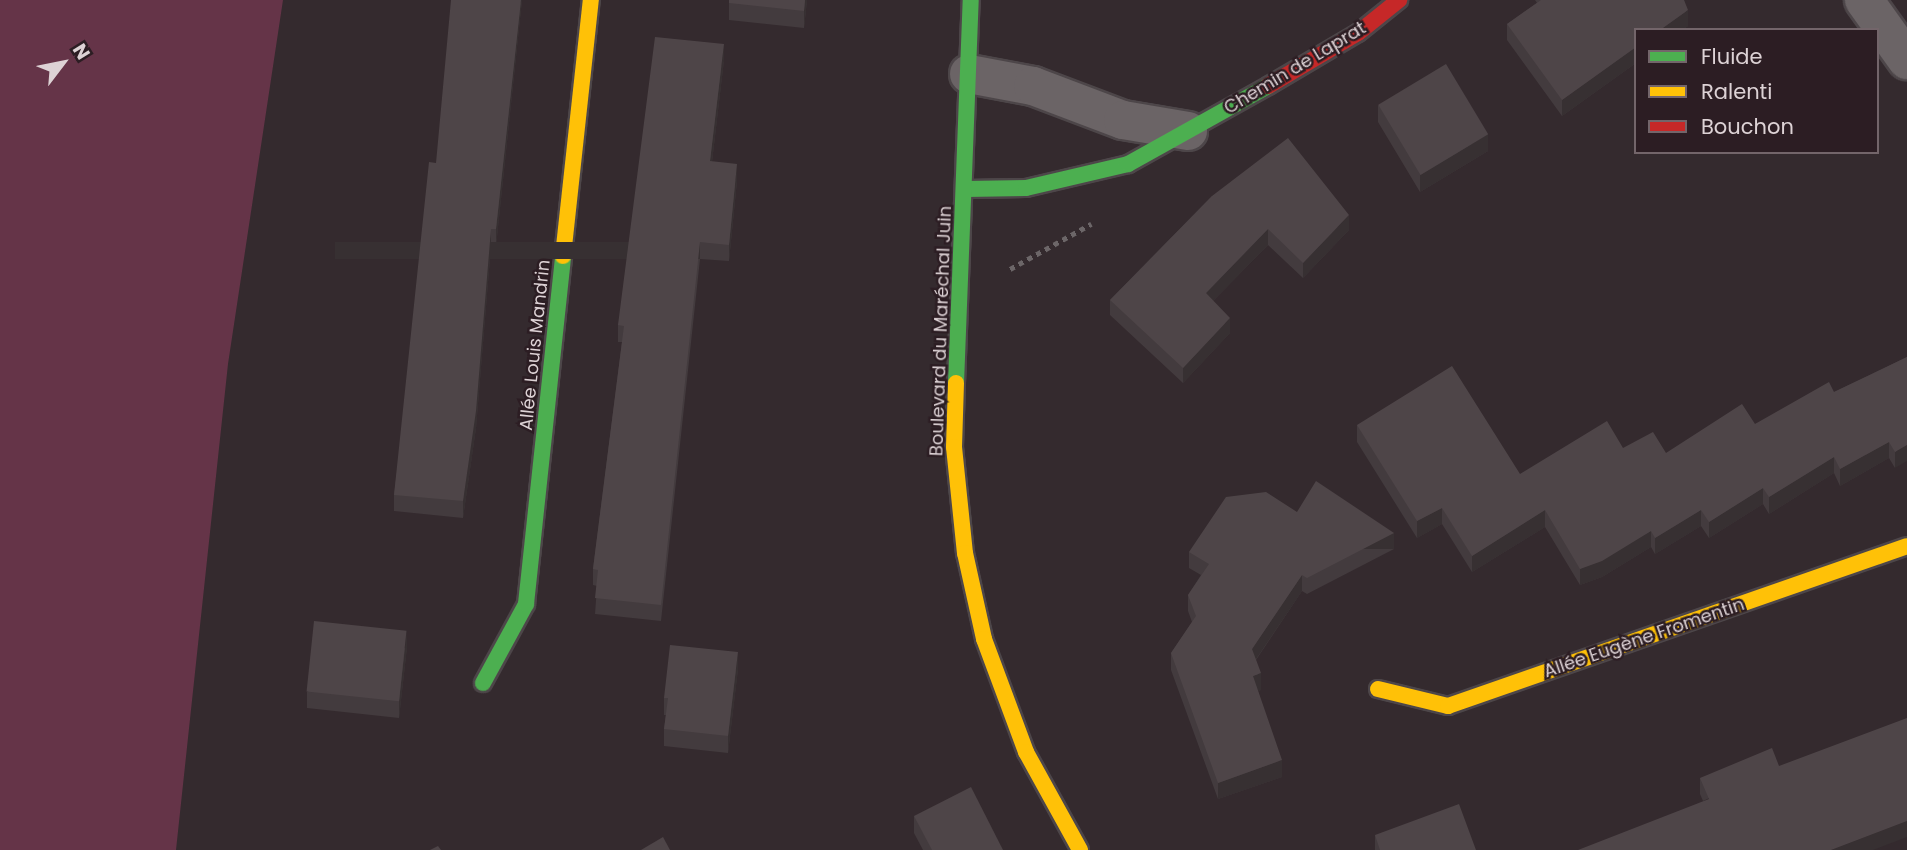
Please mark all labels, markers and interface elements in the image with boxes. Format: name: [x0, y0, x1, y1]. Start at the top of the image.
street label: Chemin de Laprat: [1220, 17, 1370, 119]
north arrow: [28, 28, 98, 98]
legend: [1634, 28, 1879, 154]
text: N: [66, 38, 96, 65]
text: Fluide: [1701, 42, 1763, 71]
text: Ralenti: [1701, 77, 1772, 106]
text: Bouchon: [1701, 112, 1794, 141]
street label: Boulevard du Maréchal Juin: [926, 205, 956, 457]
street label: Allée Louis Mandrin: [515, 259, 555, 431]
street label: Allée Eugène Fromentin: [1541, 593, 1747, 683]

